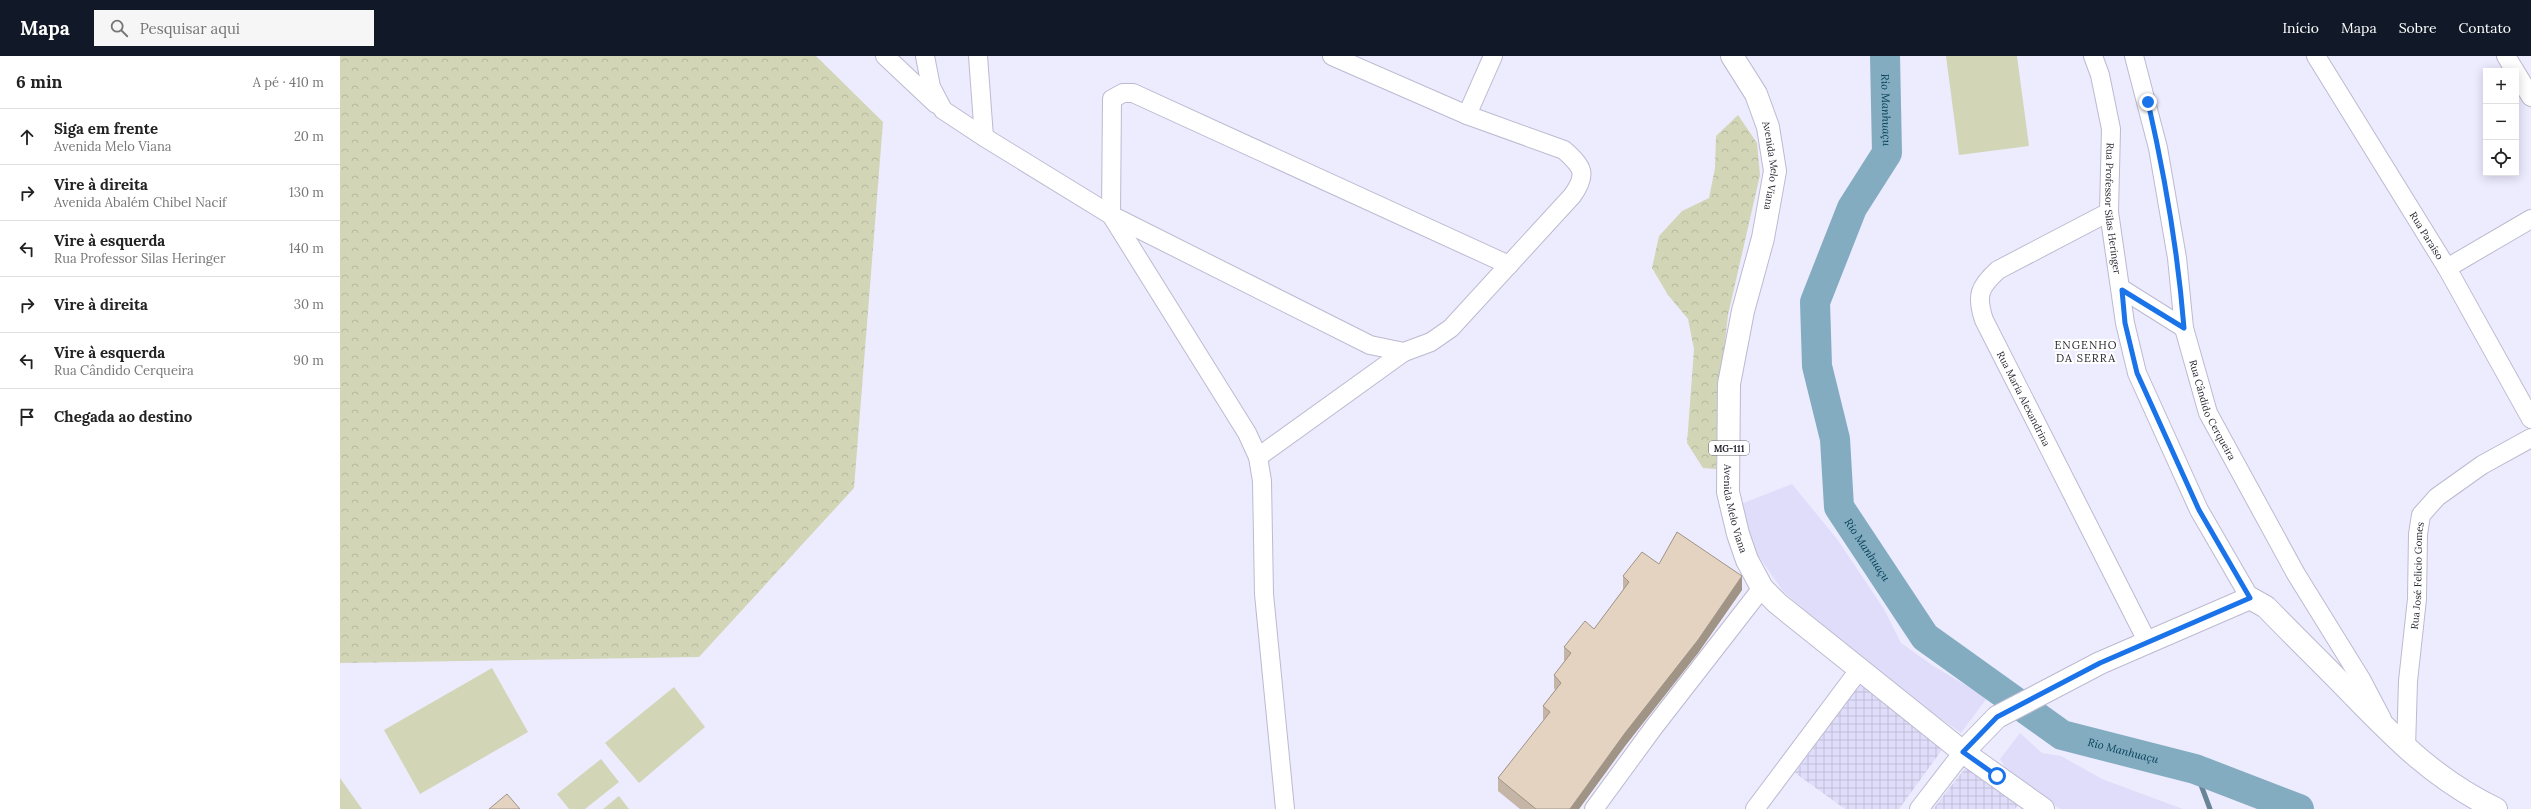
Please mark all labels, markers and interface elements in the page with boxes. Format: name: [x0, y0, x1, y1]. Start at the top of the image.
search box: [94, 10, 374, 46]
text: Mapa: [20, 16, 70, 40]
icon: search: [108, 17, 130, 39]
text: Pesquisar aqui: [140, 19, 240, 38]
text: Início: [2282, 19, 2319, 37]
text: Mapa: [2341, 19, 2377, 37]
text: Sobre: [2399, 19, 2437, 37]
text: Contato: [2459, 19, 2511, 37]
map controls: [2483, 68, 2519, 176]
button: +: [2483, 68, 2519, 104]
text: 6 min: [16, 71, 62, 93]
text: A pé · 410 m: [253, 74, 324, 91]
water label: Rio Manhuaçu: [1878, 74, 1894, 147]
route end: [2139, 93, 2157, 111]
button: −: [2483, 104, 2519, 140]
street label: Avenida Melo Viana: [1759, 118, 1782, 211]
text: Siga em frente: [54, 119, 158, 138]
icon: ahead: [16, 126, 38, 148]
text: 20 m: [294, 128, 324, 145]
text: Avenida Melo Viana: [54, 138, 172, 155]
button: locate: [2483, 140, 2519, 176]
street label: Rua Professor Silas Heringer: [2102, 142, 2124, 276]
text: Vire à direita: [54, 175, 148, 194]
icon: right: [16, 182, 38, 204]
text: 130 m: [289, 184, 324, 201]
text: Avenida Abalém Chibel Nacif: [54, 194, 227, 211]
street label: Rua Paraíso: [2407, 209, 2447, 262]
text: Vire à esquerda: [54, 231, 165, 250]
icon: left: [16, 238, 38, 260]
text: 140 m: [289, 240, 324, 257]
text: Rua Professor Silas Heringer: [54, 250, 226, 267]
icon: right: [16, 294, 38, 316]
text: Vire à direita: [54, 295, 148, 314]
text: 30 m: [294, 296, 324, 313]
district label: ENGENHO DA SERRA: [2055, 338, 2117, 365]
text: Vire à esquerda: [54, 343, 165, 362]
street label: Rua Maria Alexandrina: [1994, 349, 2053, 448]
icon: left: [16, 350, 38, 372]
text: 90 m: [293, 352, 324, 369]
street label: Rua Cândido Cerqueira: [2187, 358, 2239, 462]
text: Rua Cândido Cerqueira: [54, 362, 194, 379]
icon: arrive: [16, 406, 38, 428]
text: Chegada ao destino: [54, 407, 192, 426]
road number: MG-111: [1709, 441, 1749, 455]
street label: Avenida Melo Viana: [1721, 463, 1750, 554]
water label: Rio Manhuaçu: [1842, 516, 1893, 584]
street label: Rua José Felicio Gomes: [2407, 520, 2426, 630]
water label: Rio Manhuaçu: [2086, 735, 2160, 767]
route start: [1988, 767, 2006, 785]

